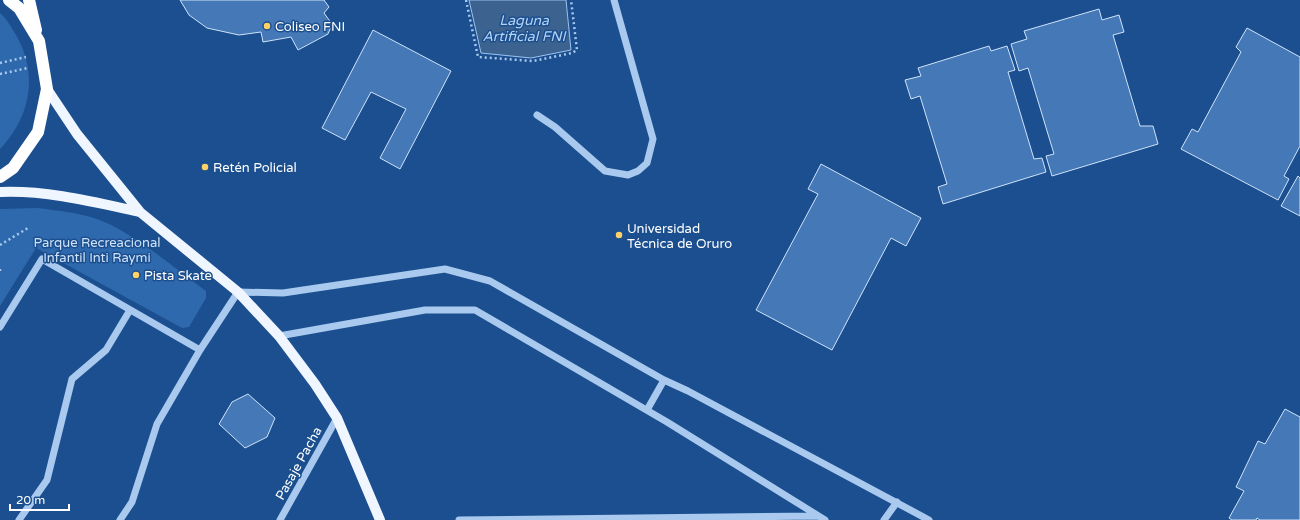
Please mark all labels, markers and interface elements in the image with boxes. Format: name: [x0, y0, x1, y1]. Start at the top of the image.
water label: Laguna Artificial FNI: [482, 12, 567, 45]
place label: Coliseo FNI: [275, 19, 345, 35]
marker: Coliseo FNI: [262, 21, 272, 31]
place label: Retén Policial: [213, 160, 297, 176]
marker: Retén Policial: [200, 162, 210, 172]
place label: Universidad Técnica de Oruro: [627, 221, 732, 252]
marker: Universidad Técnica de Oruro: [614, 230, 624, 240]
park label: Parque Recreacional Infantil Inti Raymi: [34, 235, 160, 266]
place label: Pista Skate: [144, 268, 212, 284]
marker: Pista Skate: [131, 270, 141, 280]
street label: Pasaje Pacha: [272, 424, 326, 503]
scale bar: [10, 486, 69, 512]
text: 20 m: [16, 493, 45, 507]

